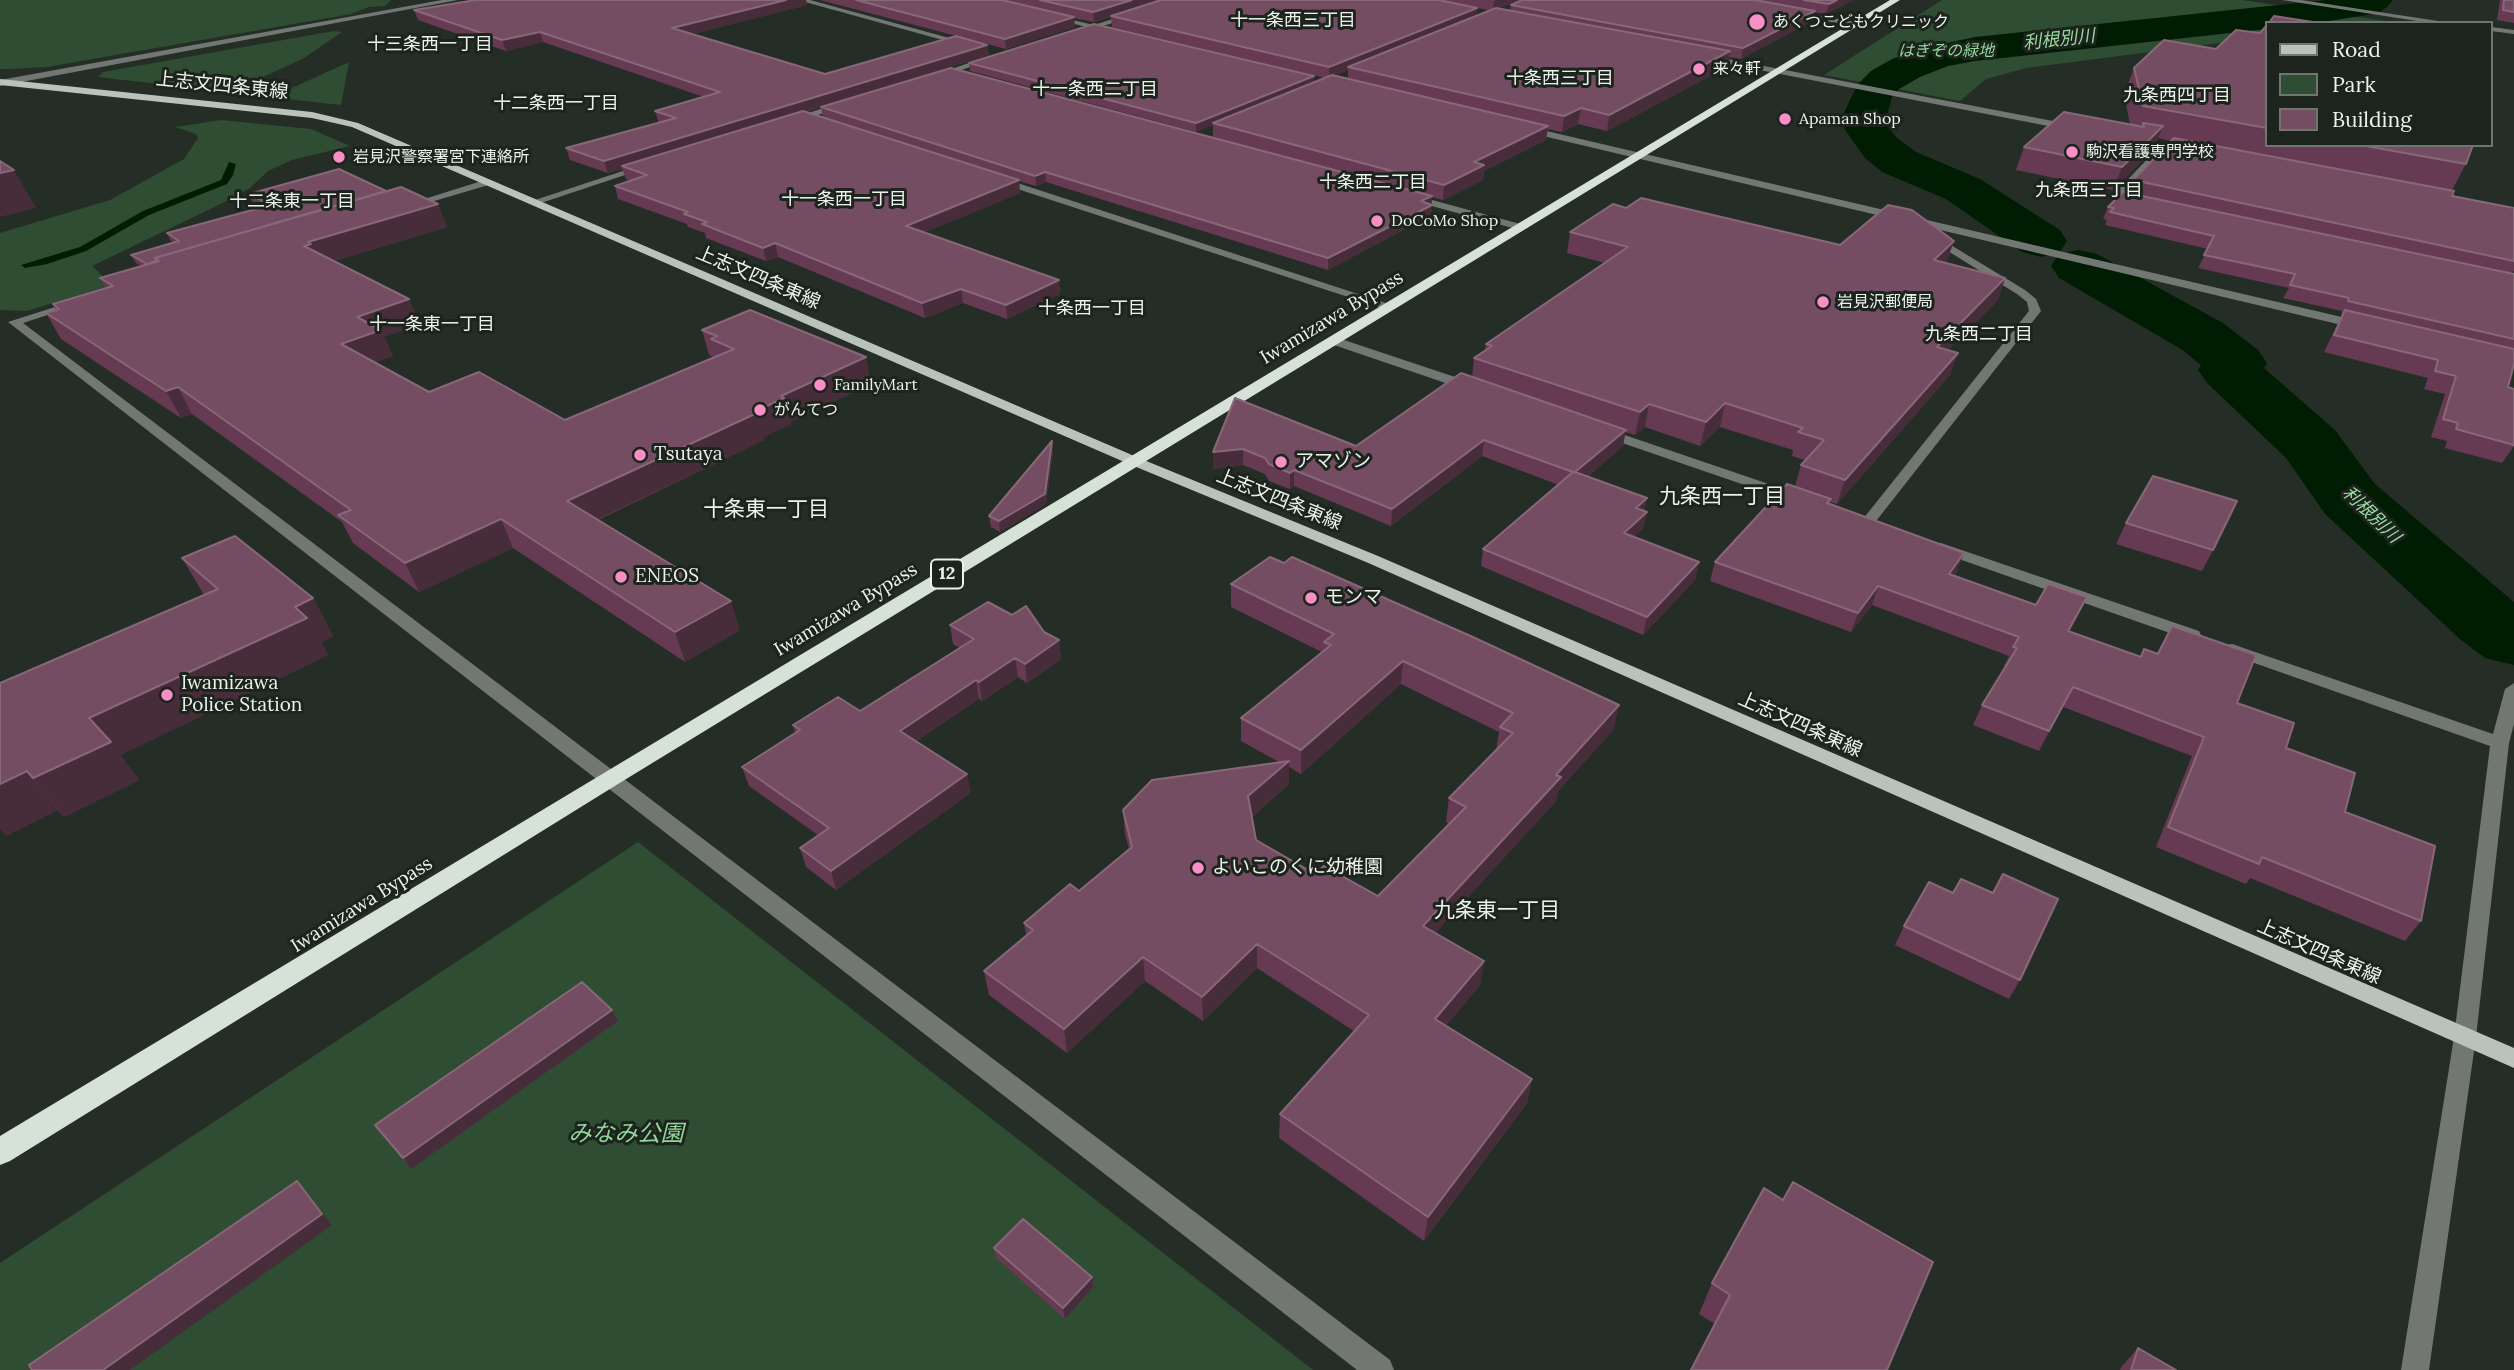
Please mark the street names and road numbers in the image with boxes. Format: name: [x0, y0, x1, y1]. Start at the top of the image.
street label: 上志文四条東線: [155, 68, 289, 104]
street label: 上志文四条東線: [692, 242, 824, 314]
street label: Iwamizawa Bypass: [1256, 266, 1408, 370]
street label: 上志文四条東線: [1213, 465, 1345, 535]
street label: Iwamizawa Bypass: [770, 558, 922, 662]
road number: 12: [931, 560, 963, 588]
street label: 上志文四条東線: [1735, 688, 1865, 762]
street label: Iwamizawa Bypass: [287, 852, 437, 958]
street label: 上志文四条東線: [2254, 915, 2384, 989]

